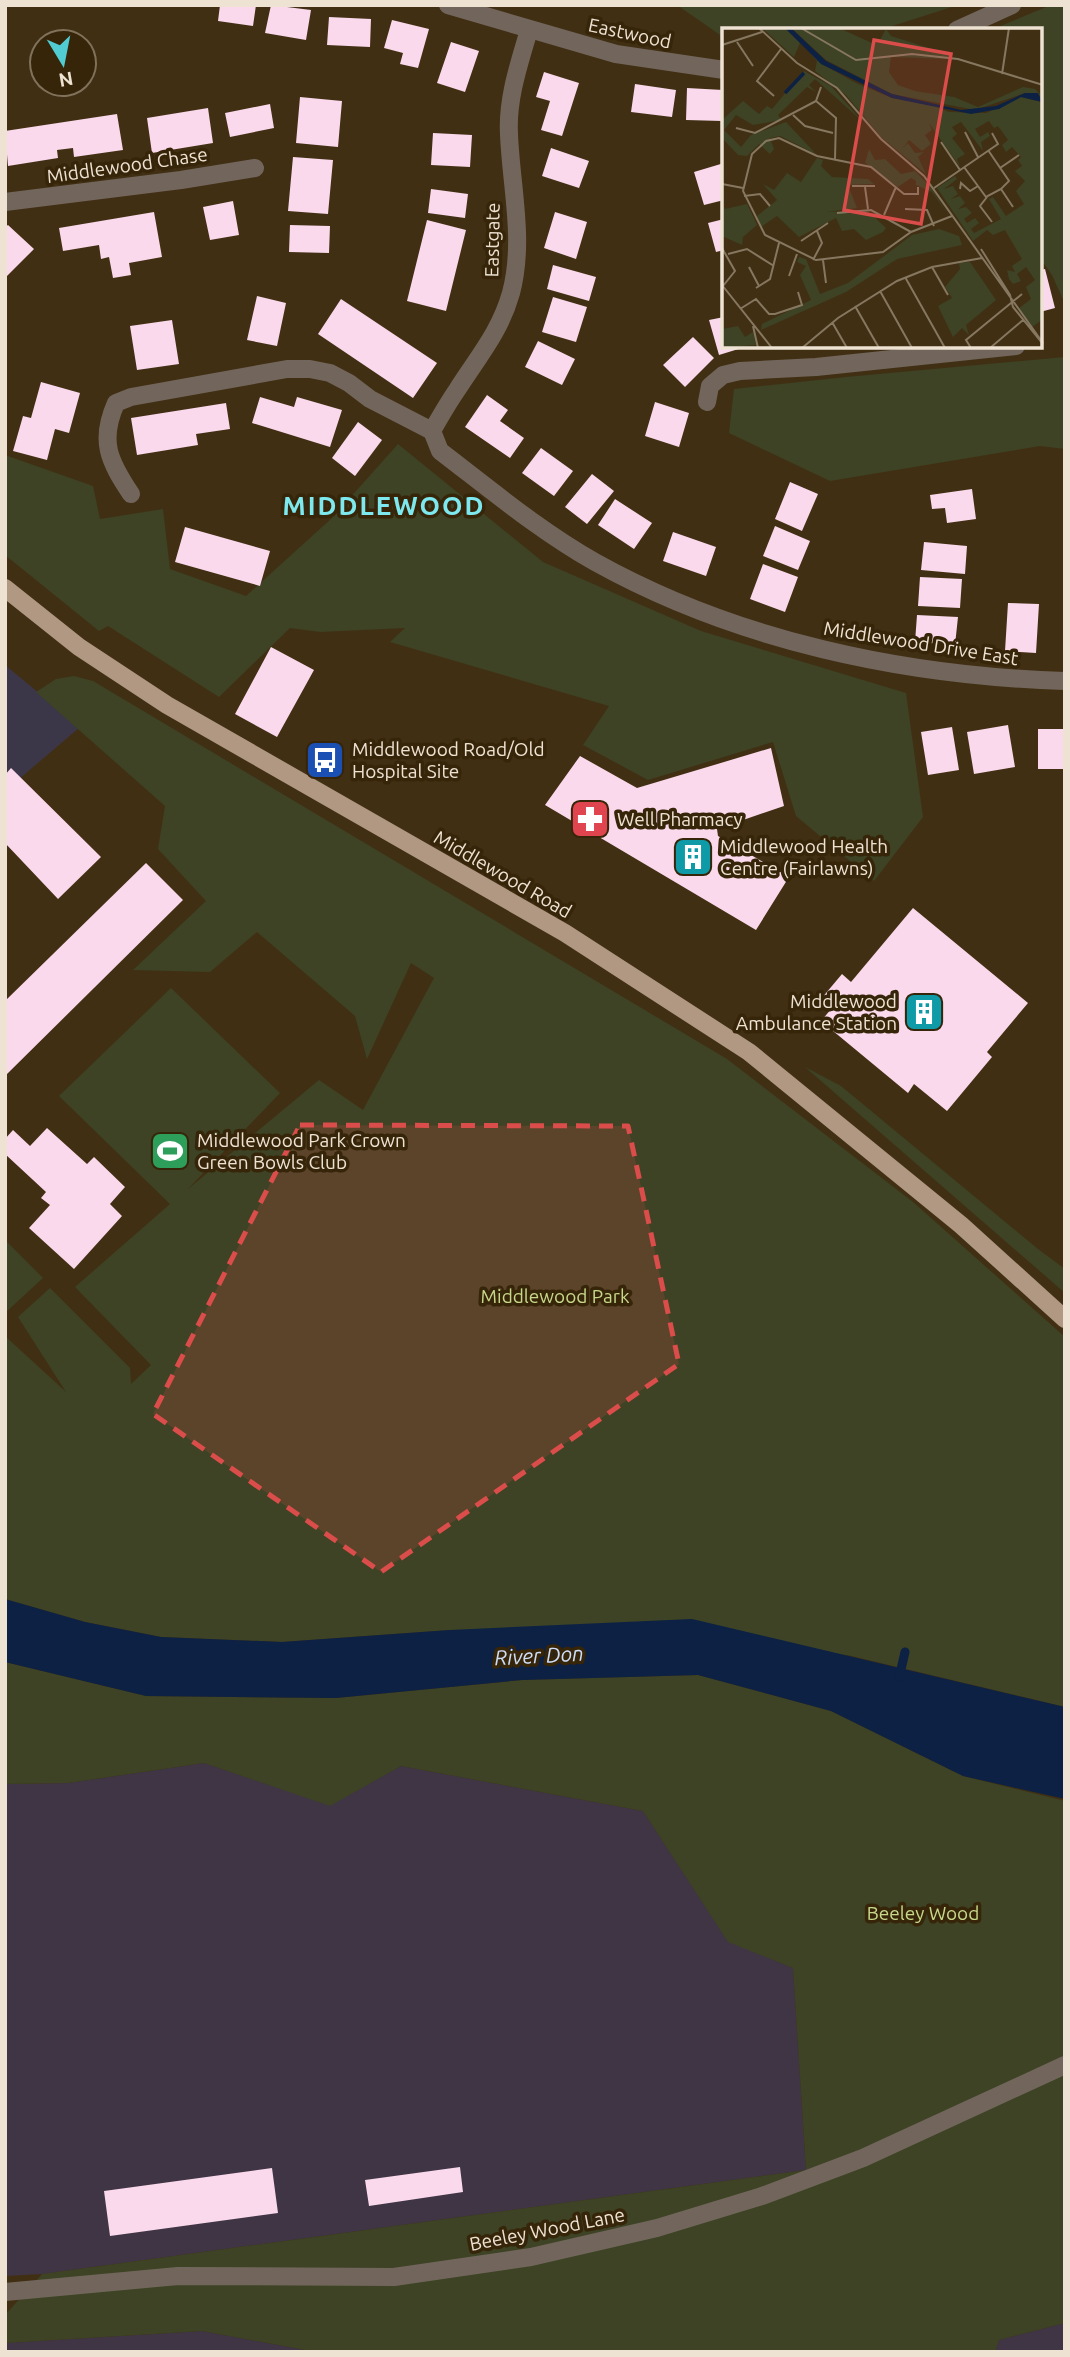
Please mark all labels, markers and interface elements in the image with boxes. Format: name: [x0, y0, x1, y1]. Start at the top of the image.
street label: Eastwood: [587, 13, 673, 53]
north arrow: [28, 28, 98, 98]
inset map: [722, 28, 1042, 348]
text: N: [57, 68, 75, 92]
street label: Middlewood Chase: [45, 143, 209, 187]
street label: Eastgate: [480, 202, 504, 278]
district label: MIDDLEWOOD: [283, 491, 485, 520]
street label: Middlewood Drive East: [822, 617, 1020, 669]
place label: Middlewood Road/Old Hospital Site: [352, 738, 545, 782]
bus stop icon: Middlewood Road/Old Hospital Site: [304, 739, 346, 781]
pharmacy icon: Well Pharmacy: [569, 798, 611, 840]
place label: Well Pharmacy: [617, 808, 743, 830]
street label: Middlewood Road: [430, 826, 576, 922]
place label: Middlewood Health Centre (Fairlawns): [720, 835, 888, 879]
building icon: Middlewood Health Centre (Fairlawns): [672, 836, 714, 878]
place label: Middlewood Ambulance Station: [736, 990, 897, 1034]
building icon: Middlewood Ambulance Station: [903, 991, 945, 1033]
place label: Middlewood Park Crown Green Bowls Club: [197, 1129, 406, 1173]
sports icon: Middlewood Park Crown Green Bowls Club: [149, 1130, 191, 1172]
park label: Middlewood Park: [481, 1285, 630, 1307]
water label: River Don: [494, 1641, 584, 1669]
park label: Beeley Wood: [867, 1902, 979, 1924]
street label: Beeley Wood Lane: [467, 2203, 627, 2255]

